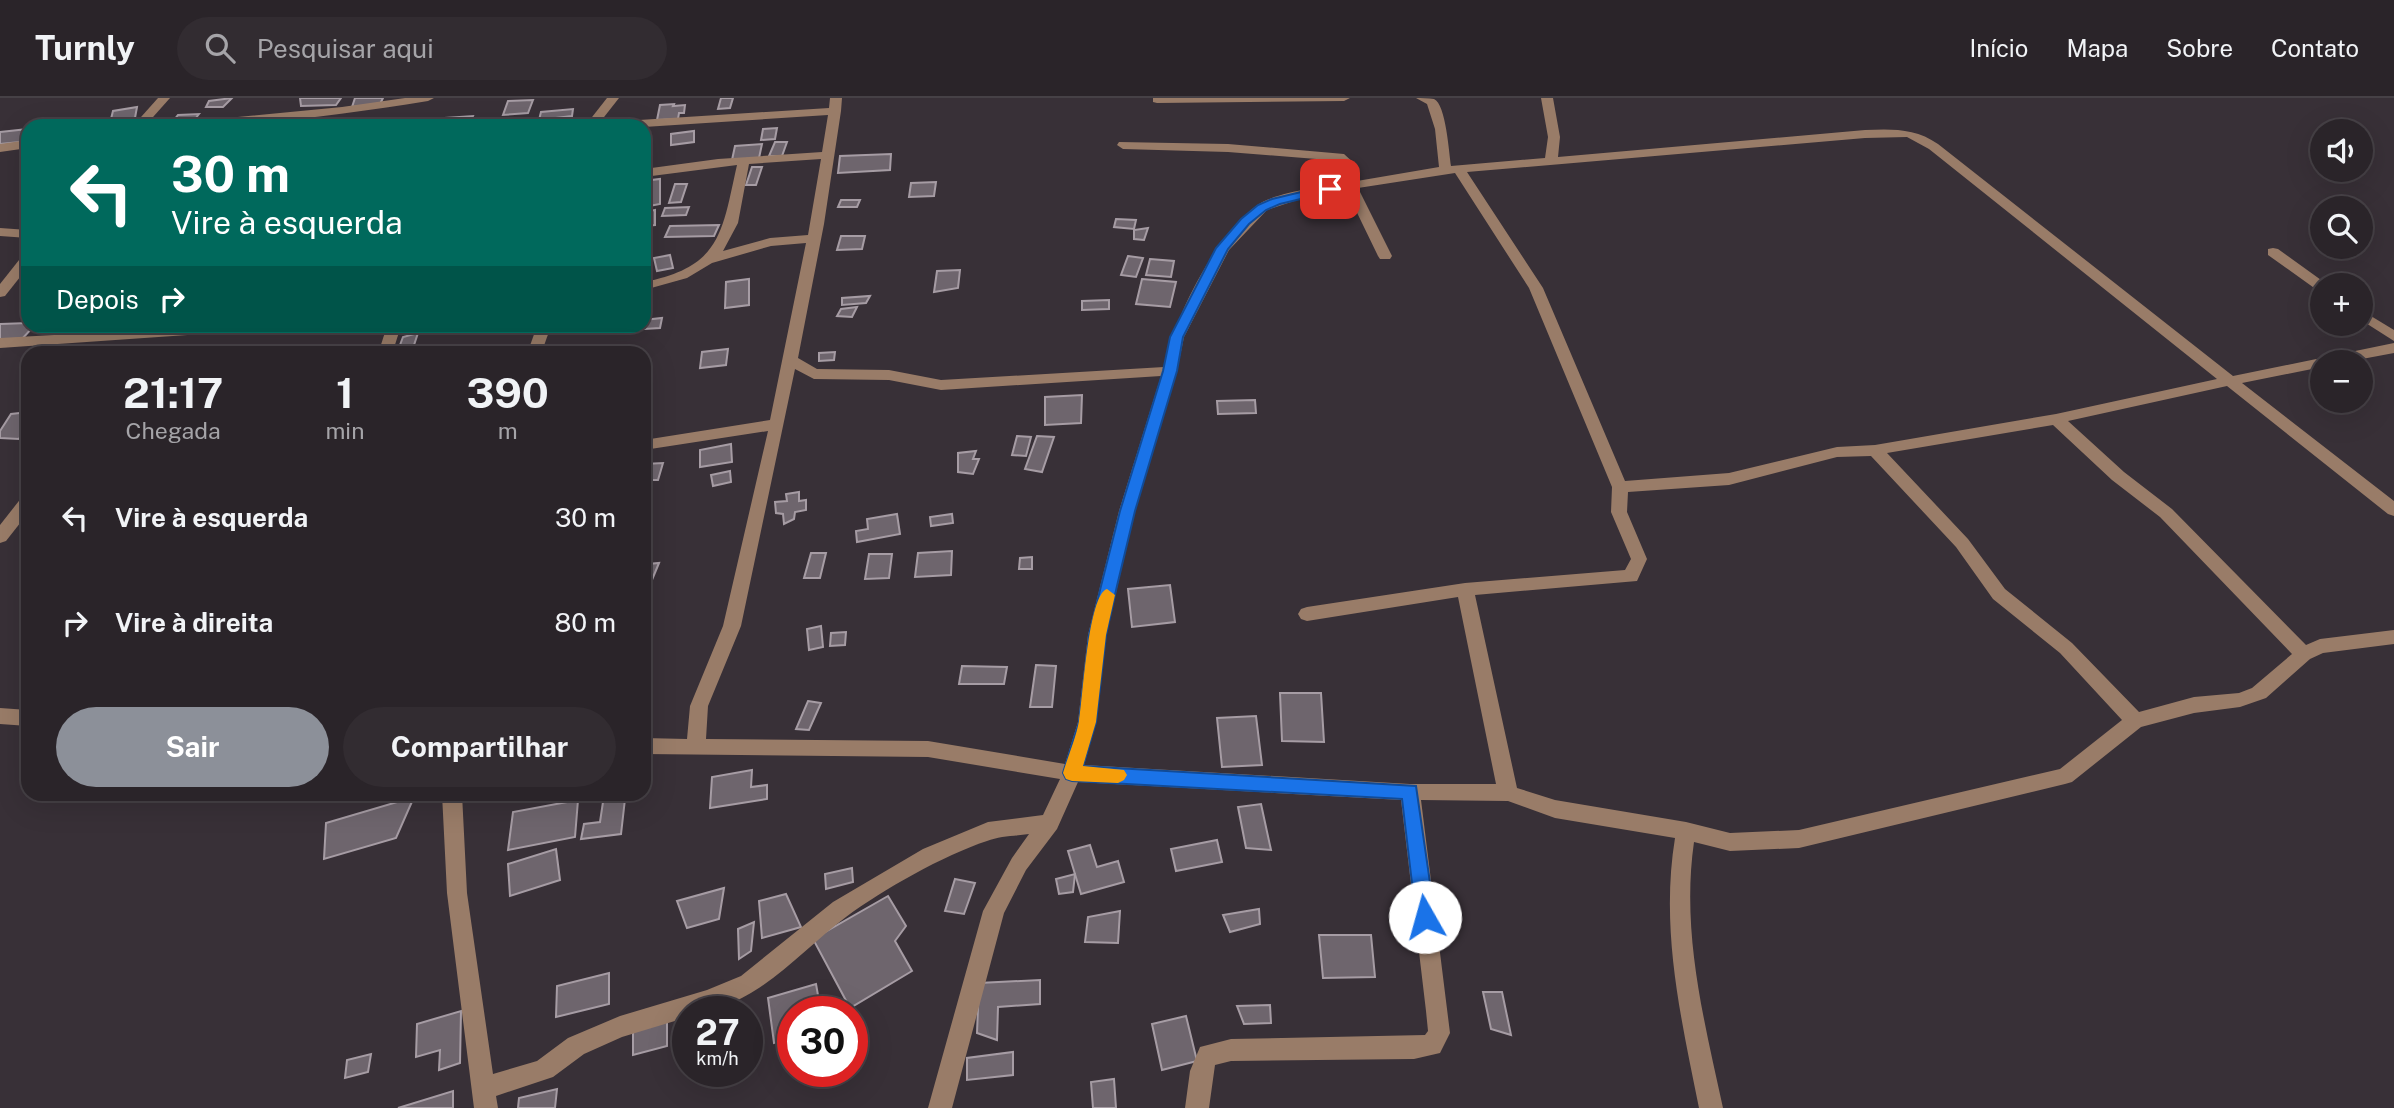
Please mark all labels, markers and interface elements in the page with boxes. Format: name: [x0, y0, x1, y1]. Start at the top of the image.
search box: [177, 17, 667, 80]
text: Turnly: [35, 29, 135, 67]
icon: search: [201, 29, 239, 67]
text: Pesquisar aqui: [257, 33, 434, 64]
text: Início: [1970, 34, 2028, 62]
text: Mapa: [2066, 34, 2128, 62]
text: Sobre: [2166, 34, 2233, 62]
text: Contato: [2271, 34, 2359, 62]
map controls: [2310, 119, 2373, 413]
button: sound: [2310, 119, 2373, 182]
text: 30 m: [171, 145, 290, 203]
icon: left: [56, 147, 147, 238]
pin: [1300, 159, 1360, 219]
icon: arrive: [1311, 170, 1349, 208]
button: search: [2310, 196, 2373, 259]
text: Vire à esquerda: [171, 204, 403, 241]
button: +: [2310, 273, 2373, 336]
icon: right: [153, 280, 191, 318]
text: Depois: [56, 284, 139, 315]
button: −: [2310, 350, 2373, 413]
text: 21:17: [123, 368, 223, 417]
text: 1: [336, 368, 354, 417]
text: 390: [466, 368, 549, 417]
text: Chegada: [126, 417, 221, 444]
text: min: [325, 417, 364, 444]
text: m: [498, 417, 518, 444]
icon: left: [56, 499, 94, 537]
text: Vire à esquerda: [115, 502, 308, 533]
text: 30 m: [555, 502, 616, 533]
icon: right: [56, 604, 94, 642]
text: Vire à direita: [115, 607, 273, 638]
text: 80 m: [555, 607, 616, 638]
button: Sair: [56, 707, 329, 787]
button: Compartilhar: [343, 707, 616, 787]
position arrow: [1388, 880, 1462, 954]
speed limit sign: 30: [777, 996, 868, 1087]
text: 27: [695, 1012, 740, 1053]
text: km/h: [696, 1048, 739, 1069]

